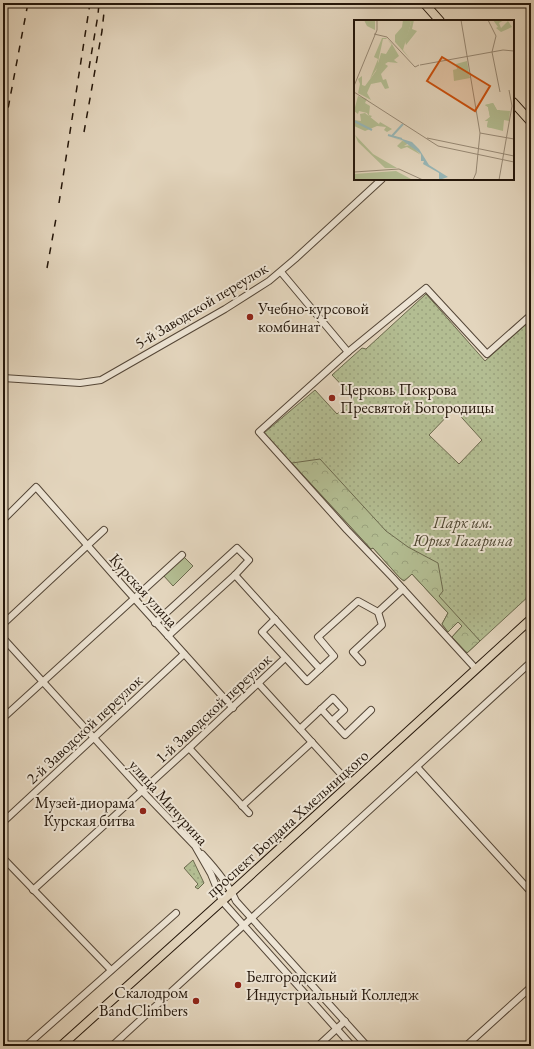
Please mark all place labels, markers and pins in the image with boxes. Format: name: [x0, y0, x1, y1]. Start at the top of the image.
place label: Учебно-курсовой комбинат: [257, 298, 369, 337]
marker: Учебно-курсовой комбинат: [245, 312, 255, 322]
place label: Церковь Покрова Пресвятой Богородицы: [340, 379, 495, 418]
marker: Церковь Покрова Пресвятой Богородицы: [327, 393, 337, 403]
place label: Музей-диорама Курская битва: [35, 792, 136, 831]
marker: Музей-диорама Курская битва: [138, 806, 148, 816]
place label: Белгородский Индустриальный Колледж: [246, 966, 419, 1005]
marker: Белгородский Индустриальный Колледж: [233, 980, 243, 990]
place label: Cкалодром BandClimbers: [99, 982, 188, 1021]
marker: Cкалодром BandClimbers: [191, 996, 201, 1006]

